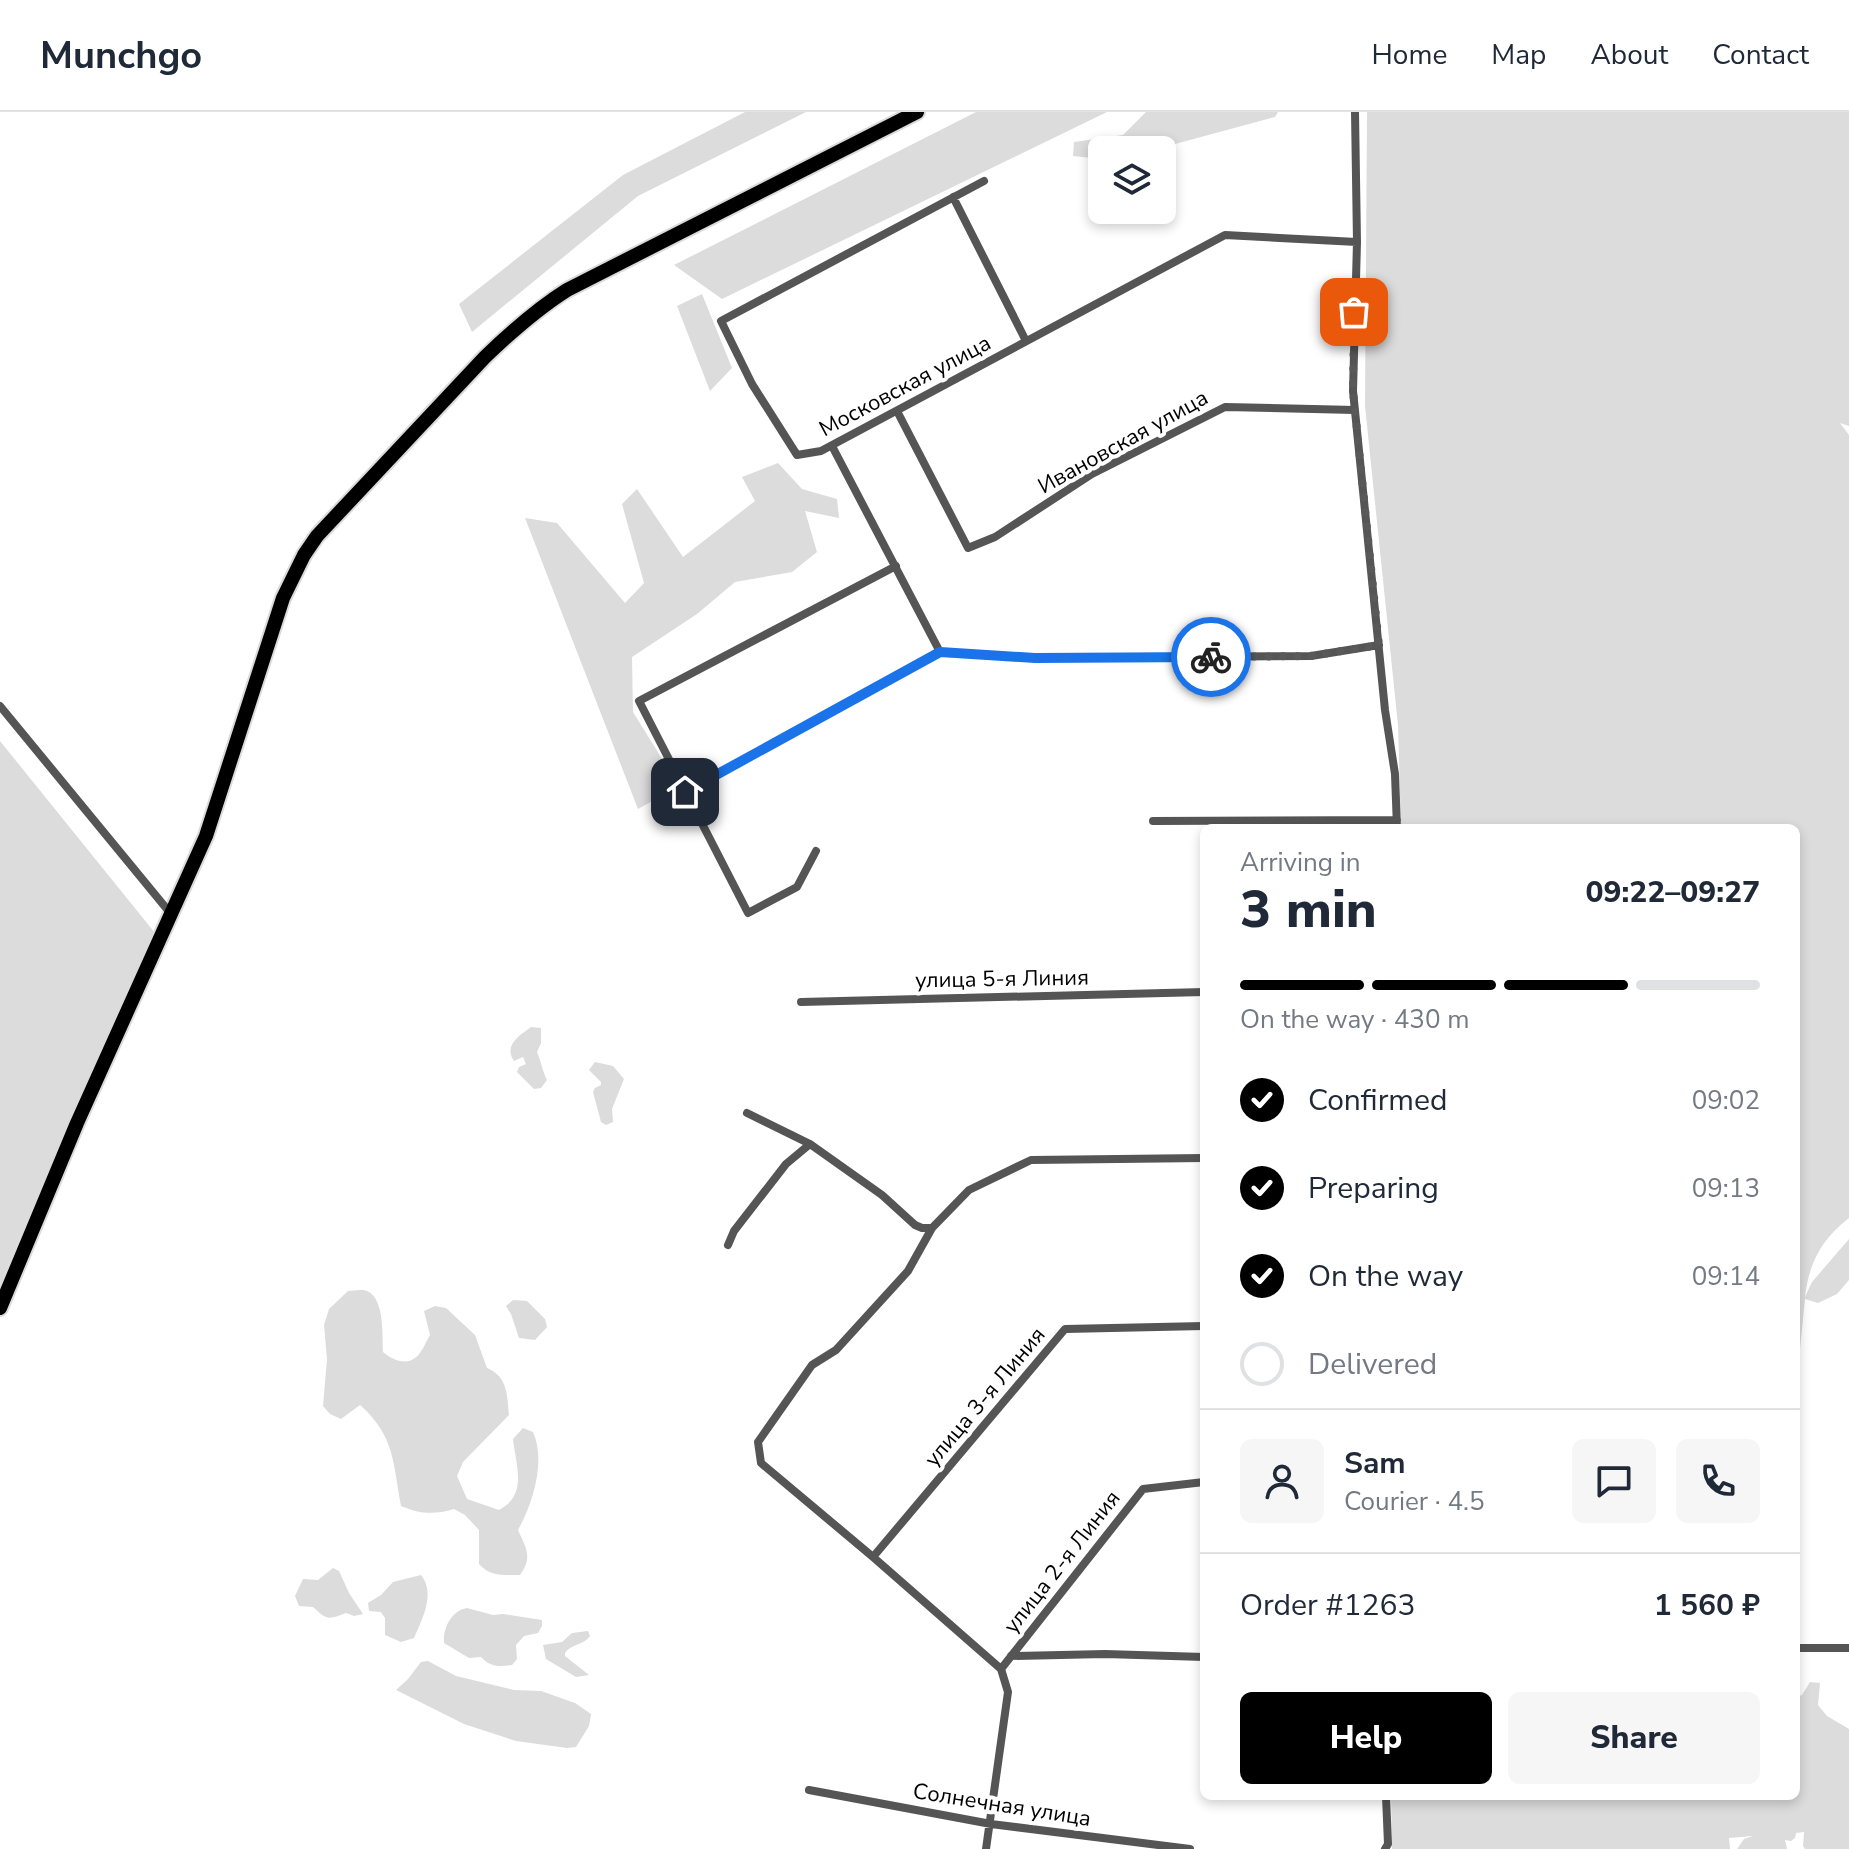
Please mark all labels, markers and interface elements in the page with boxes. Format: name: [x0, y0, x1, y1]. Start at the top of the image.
text: Munchgo: [40, 30, 202, 81]
text: Home: [1372, 36, 1447, 74]
text: Map: [1491, 36, 1546, 74]
text: About: [1590, 36, 1668, 74]
text: Contact: [1712, 36, 1809, 74]
map controls: [1088, 136, 1176, 224]
button: layers: [1088, 136, 1176, 224]
pin: [1320, 278, 1388, 346]
icon: bag: [1332, 290, 1376, 334]
street label: Московская улица: [814, 328, 996, 444]
street label: Ивановская улица: [1033, 383, 1213, 501]
courier: [1171, 617, 1251, 697]
icon: bike: [1189, 635, 1233, 679]
pin: [651, 758, 719, 826]
icon: home: [663, 770, 707, 814]
text: Arriving in: [1240, 845, 1361, 880]
text: 09:22–09:27: [1585, 872, 1760, 913]
text: 3 min: [1240, 874, 1377, 945]
street label: улица 5-я Линия: [915, 962, 1089, 996]
text: On the way · 430 m: [1240, 1002, 1469, 1037]
icon: check: [1240, 1078, 1284, 1122]
text: Confirmed: [1308, 1080, 1448, 1121]
text: 09:02: [1692, 1083, 1760, 1118]
icon: check: [1240, 1166, 1284, 1210]
text: Preparing: [1308, 1168, 1439, 1209]
text: 09:13: [1692, 1171, 1760, 1206]
icon: check: [1240, 1254, 1284, 1298]
text: On the way: [1308, 1256, 1463, 1297]
text: 09:14: [1692, 1259, 1760, 1294]
street label: улица 3-я Линия: [918, 1321, 1052, 1473]
text: Delivered: [1308, 1344, 1437, 1385]
button: person: [1240, 1439, 1324, 1523]
button: chat: [1572, 1439, 1656, 1523]
button: phone: [1676, 1439, 1760, 1523]
text: Sam: [1344, 1443, 1406, 1484]
street label: улица 2-я Линия: [997, 1484, 1127, 1640]
text: Courier · 4.5: [1344, 1484, 1485, 1519]
text: Order #1263: [1240, 1585, 1415, 1626]
text: 1 560 ₽: [1654, 1585, 1760, 1626]
button: Help: [1240, 1692, 1492, 1784]
button: Share: [1508, 1692, 1760, 1784]
street label: Солнечная улица: [911, 1776, 1093, 1834]

